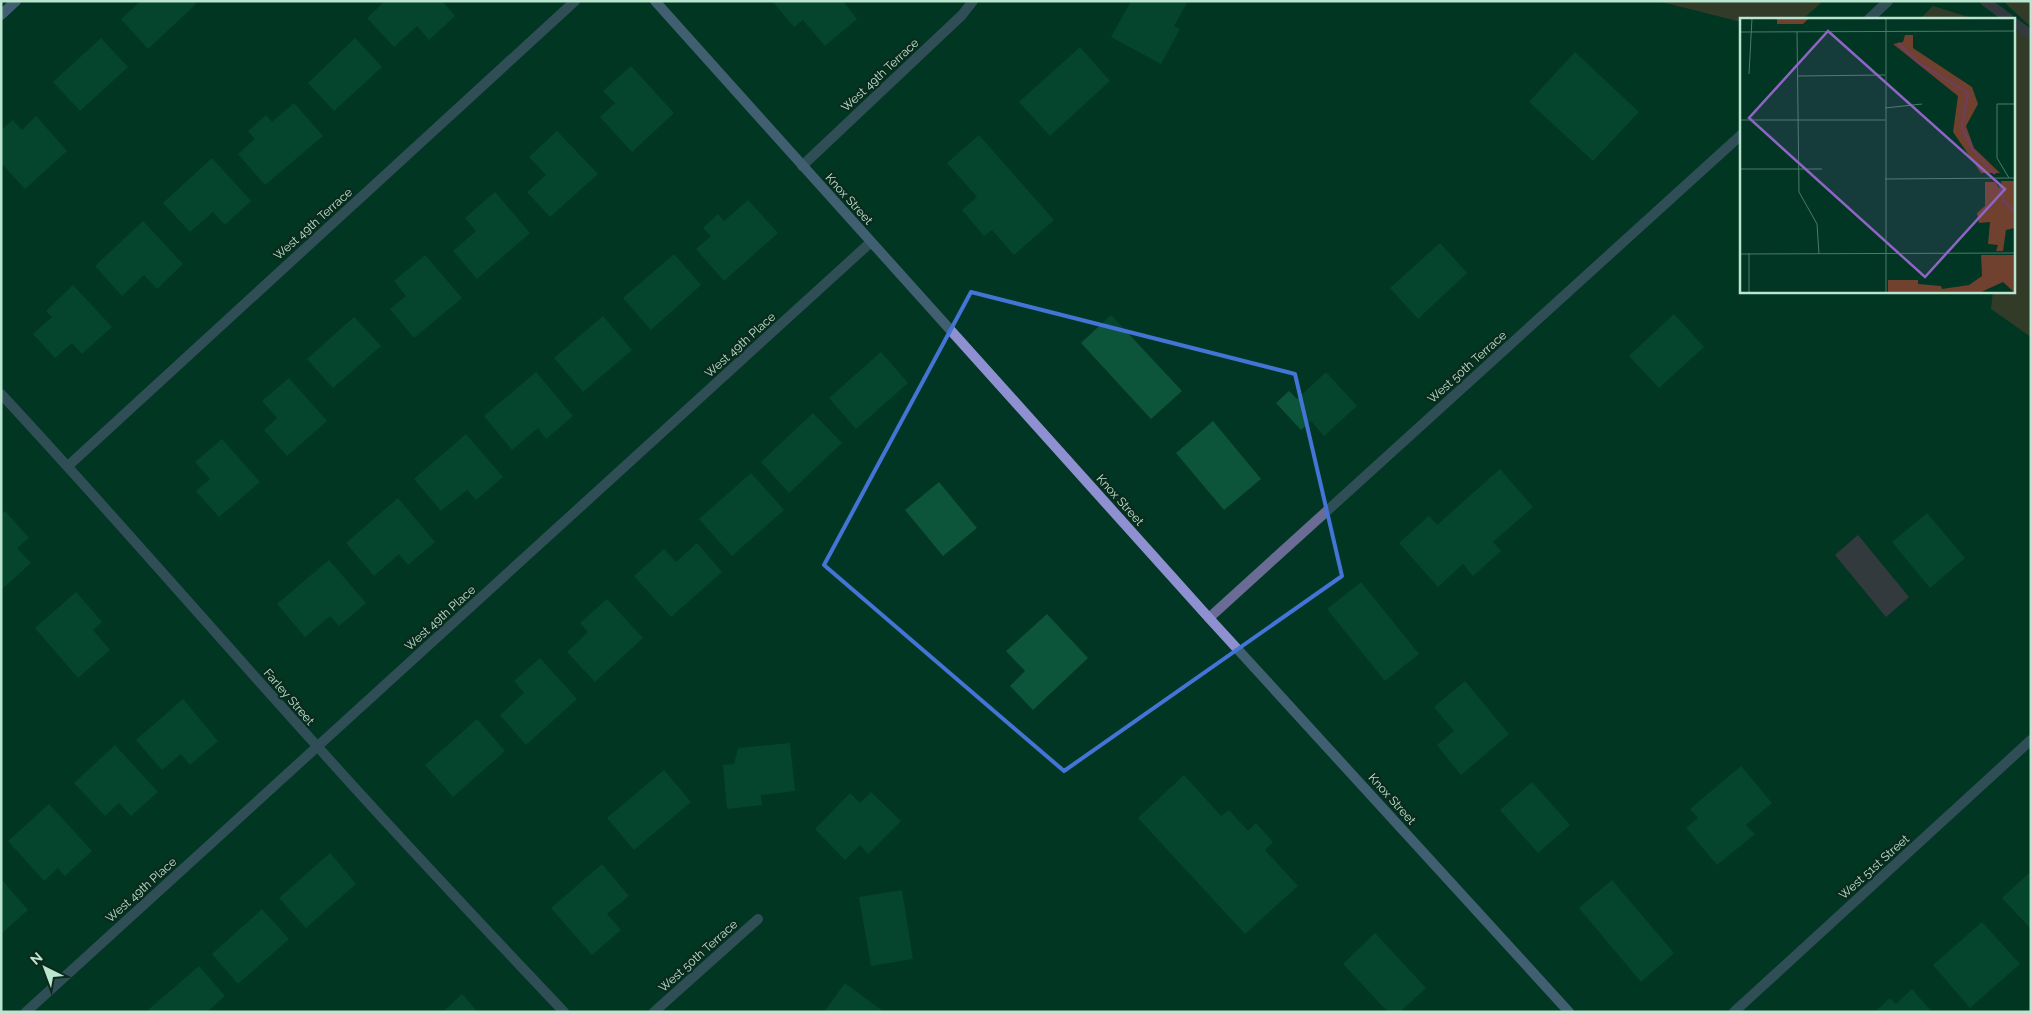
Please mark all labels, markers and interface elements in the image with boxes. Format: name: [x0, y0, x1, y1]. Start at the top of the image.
inset map: [1740, 18, 2014, 292]
street label: West 49th Terrace: [838, 36, 922, 114]
street label: Knox Street: [822, 171, 876, 227]
street label: West 49th Terrace: [271, 185, 355, 263]
street label: West 49th Place: [702, 310, 778, 380]
street label: West 50th Terrace: [1425, 328, 1509, 406]
street label: Knox Street: [1093, 472, 1147, 528]
street label: West 49th Place: [402, 583, 478, 653]
street label: Farley Street: [261, 666, 317, 728]
street label: Knox Street: [1365, 771, 1419, 827]
street label: West 51st Street: [1836, 832, 1912, 902]
street label: West 49th Place: [103, 855, 179, 925]
street label: West 50th Terrace: [656, 917, 740, 995]
north arrow: [20, 943, 70, 993]
text: N: [27, 949, 46, 968]

